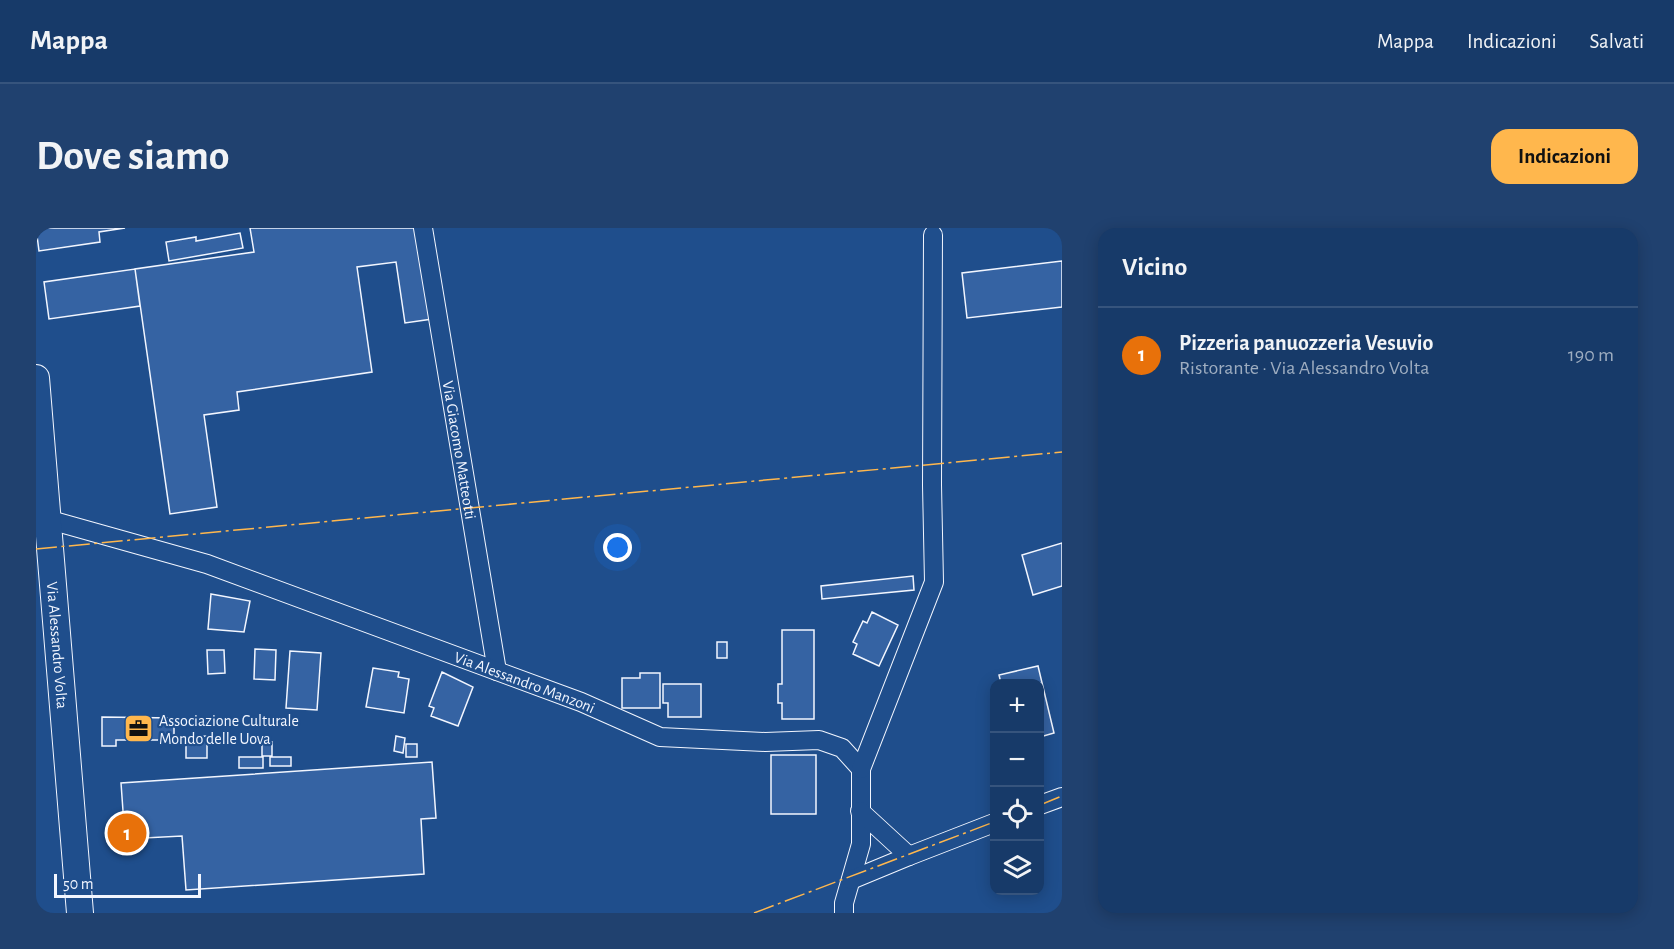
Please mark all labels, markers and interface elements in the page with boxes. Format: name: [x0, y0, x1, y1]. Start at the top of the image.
text: Mappa: [30, 27, 108, 55]
text: Mappa: [1377, 31, 1434, 52]
text: Indicazioni: [1467, 31, 1557, 52]
text: Salvati: [1590, 31, 1644, 52]
button: Indicazioni: [1491, 129, 1638, 184]
text: Dove siamo: [36, 135, 230, 177]
text: Vicino: [1122, 254, 1187, 280]
text: Pizzeria panuozzeria Vesuvio: [1179, 332, 1433, 354]
text: 1: [1138, 345, 1145, 365]
text: 190 m: [1568, 345, 1614, 365]
text: Ristorante · Via Alessandro Volta: [1179, 358, 1429, 378]
street label: Via Giacomo Matteotti: [440, 380, 479, 521]
your location: [603, 533, 632, 562]
street label: Via Alessandro Volta: [44, 581, 70, 709]
street label: Via Alessandro Manzoni: [452, 649, 597, 716]
map controls: [990, 679, 1044, 895]
button: +: [990, 679, 1044, 733]
office icon: Associazione Culturale Mondo delle Uova: [122, 713, 154, 745]
place label: Associazione Culturale Mondo delle Uova: [159, 713, 299, 747]
button: −: [990, 733, 1044, 787]
button: locate: [990, 787, 1044, 841]
pin: 1: [108, 810, 146, 856]
button: layers: [990, 841, 1044, 895]
scale bar: [54, 871, 201, 898]
text: 50 m: [63, 876, 94, 892]

